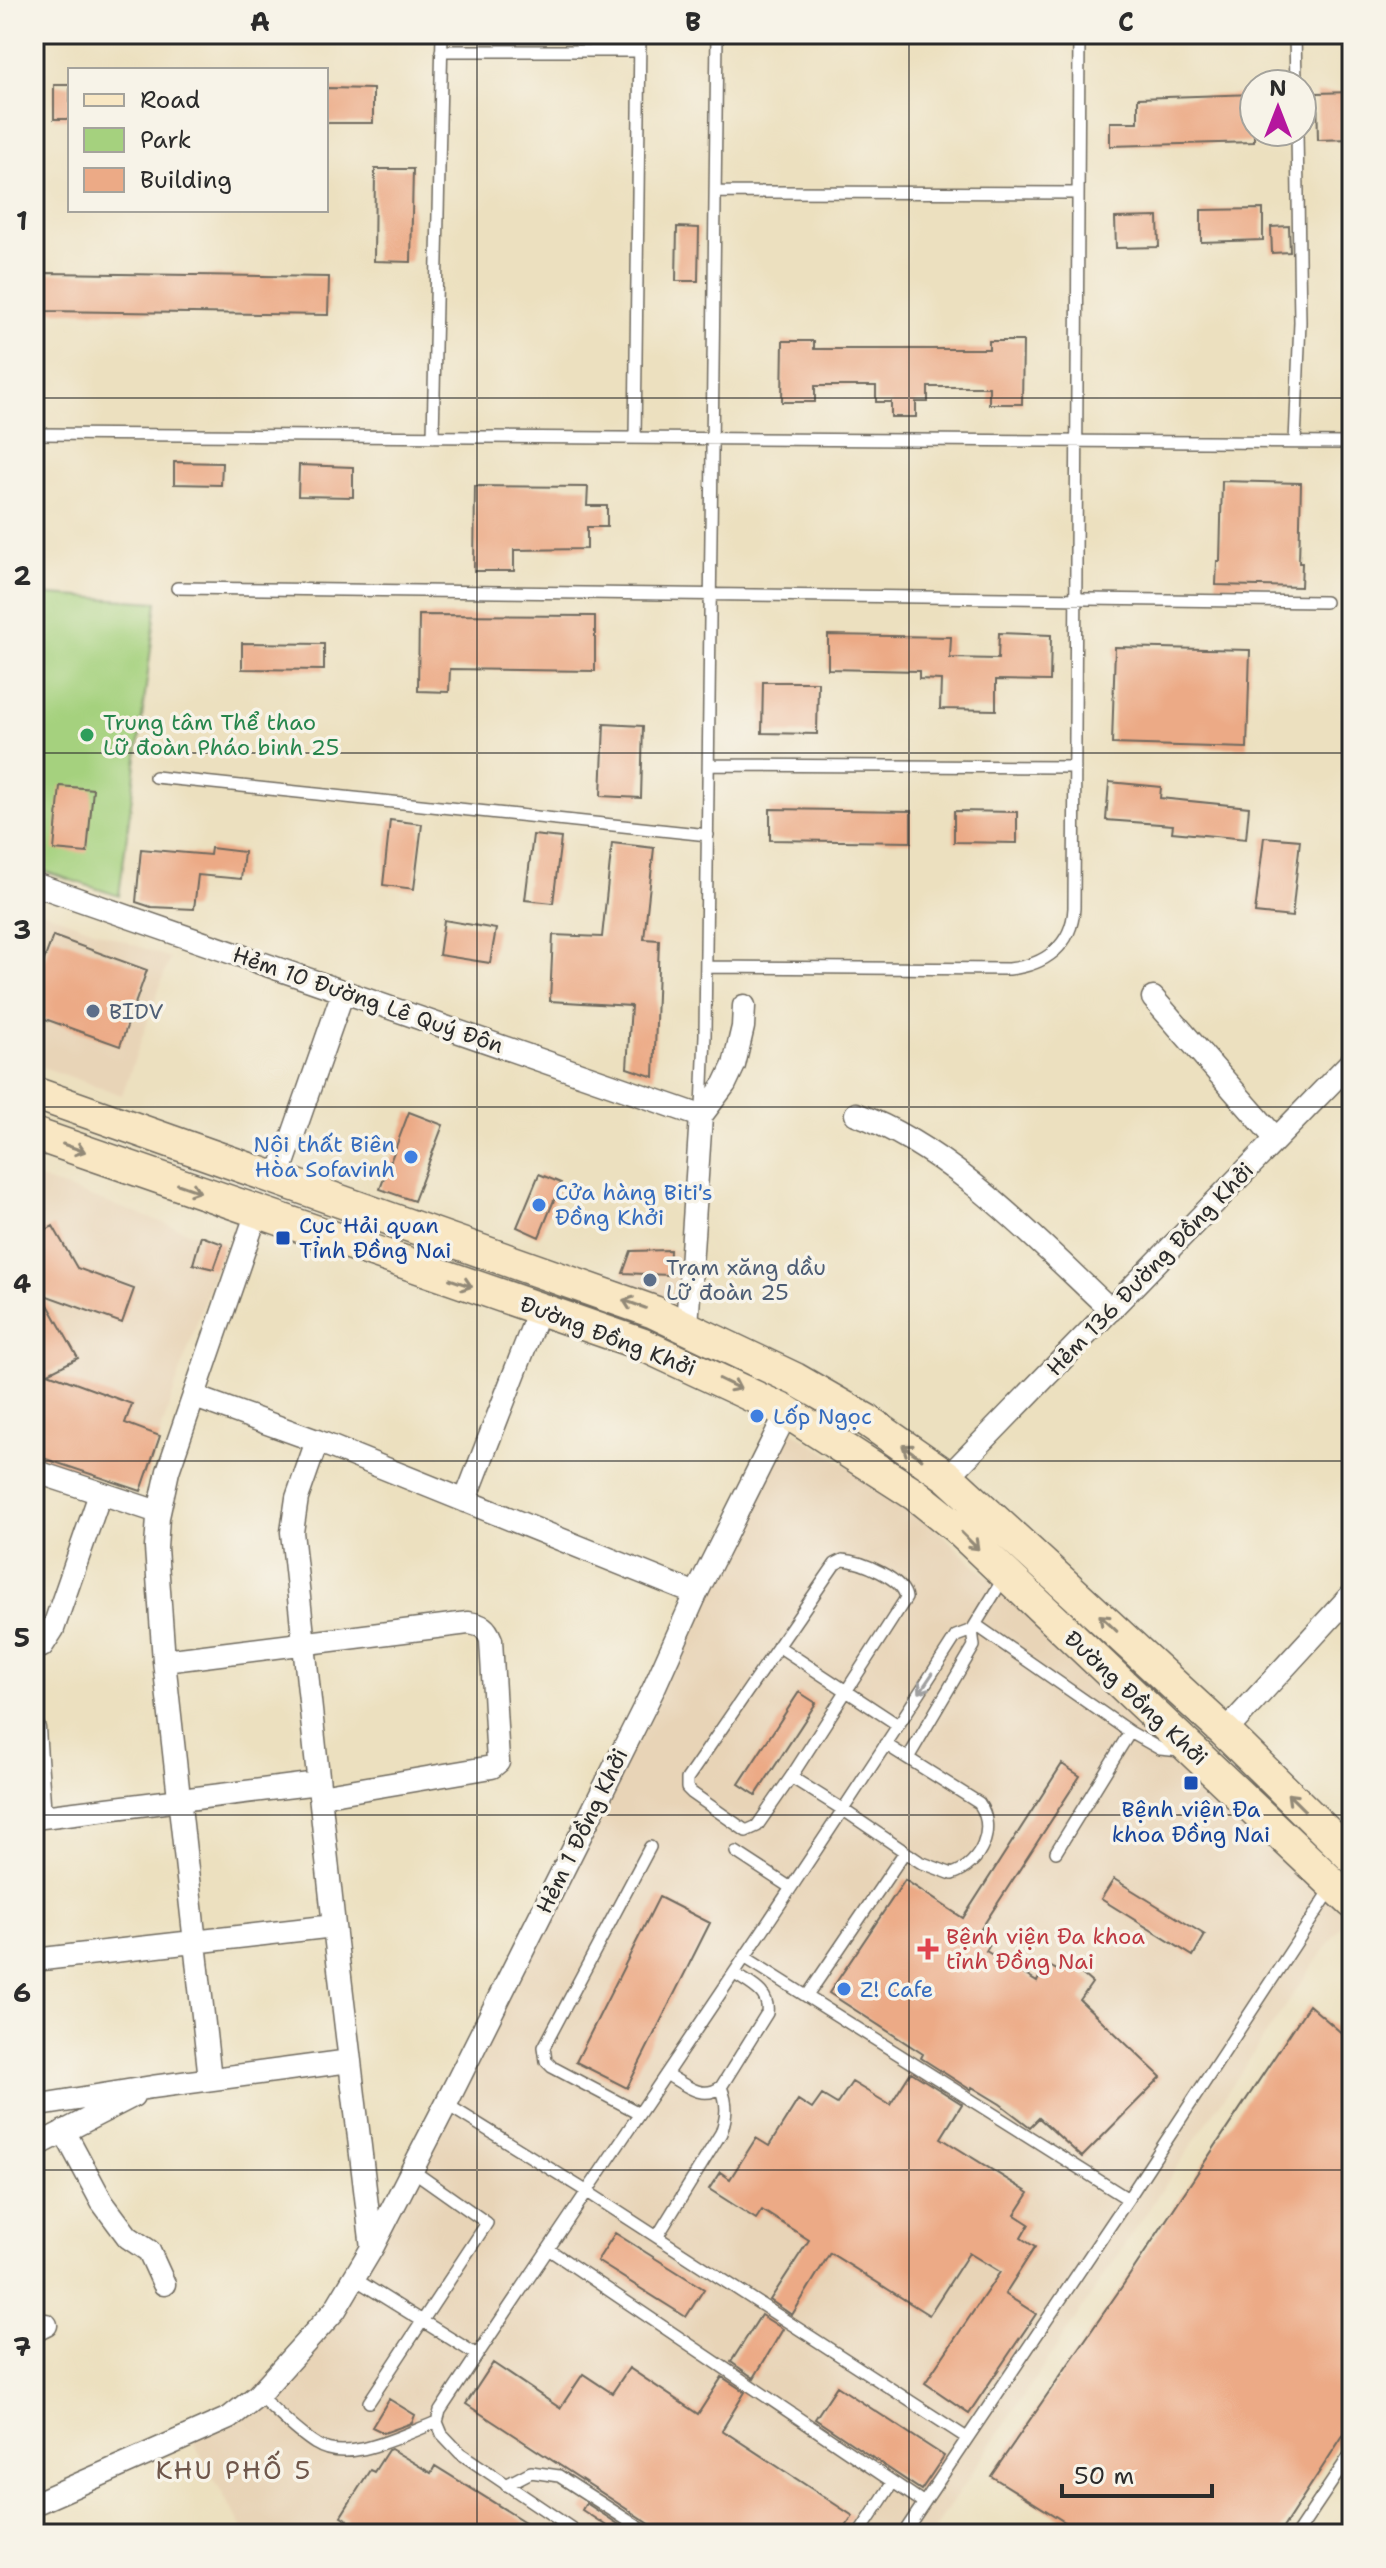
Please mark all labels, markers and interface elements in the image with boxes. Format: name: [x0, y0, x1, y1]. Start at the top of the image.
text: A: [250, 4, 270, 39]
text: B: [685, 4, 701, 39]
text: C: [1118, 4, 1134, 39]
legend: [68, 68, 328, 212]
north arrow: [1238, 68, 1318, 148]
text: N: [1269, 74, 1287, 103]
text: Road: [140, 84, 200, 116]
text: Park: [140, 124, 192, 156]
text: Building: [140, 164, 232, 196]
text: 1: [16, 203, 28, 238]
text: 2: [13, 558, 31, 593]
place label: Trung tâm Thể thao Lữ đoàn Pháo binh 25: [103, 708, 339, 762]
marker: Trung tâm Thể thao Lữ đoàn Pháo binh 25: [78, 726, 96, 744]
text: 3: [13, 912, 31, 947]
street label: Hẻm 10 Đường Lê Quý Đôn: [229, 940, 507, 1060]
place label: BIDV: [109, 997, 163, 1026]
marker: BIDV: [84, 1002, 102, 1020]
place label: Nội thất Biên Hòa Sofavinh: [253, 1130, 395, 1184]
one-way arrow: [62, 1142, 87, 1157]
marker: Nội thất Biên Hòa Sofavinh: [402, 1148, 420, 1166]
street label: Hẻm 136 Đường Đồng Khởi: [1040, 1156, 1260, 1382]
place label: Cửa hàng Biti's Đồng Khởi: [555, 1178, 713, 1232]
one-way arrow: [176, 1182, 201, 1197]
marker: Cửa hàng Biti's Đồng Khởi: [530, 1196, 548, 1214]
place label: Cục Hải quan Tỉnh Đồng Nai: [299, 1211, 452, 1265]
marker: Cục Hải quan Tỉnh Đồng Nai: [274, 1229, 292, 1247]
place label: Trạm xăng dầu Lữ đoàn 25: [666, 1253, 826, 1307]
text: 4: [13, 1266, 31, 1301]
marker: Trạm xăng dầu Lữ đoàn 25: [641, 1271, 659, 1289]
one-way arrow: [448, 1276, 473, 1291]
street label: Đường Đồng Khởi: [516, 1289, 700, 1383]
one-way arrow: [622, 1296, 647, 1311]
one-way arrow: [717, 1377, 741, 1392]
place label: Lốp Ngọc: [773, 1402, 872, 1431]
marker: Lốp Ngọc: [748, 1407, 766, 1425]
one-way arrow: [902, 1444, 924, 1460]
one-way arrow: [960, 1531, 979, 1550]
one-way arrow: [1098, 1613, 1118, 1632]
text: 5: [14, 1620, 30, 1655]
street label: Đường Đồng Khởi: [1058, 1624, 1214, 1772]
one-way arrow: [917, 1672, 934, 1694]
street label: Hẻm 1 Đồng Khởi: [529, 1744, 635, 1918]
marker: Bệnh viện Đa khoa Đồng Nai: [1182, 1774, 1200, 1792]
one-way arrow: [1287, 1793, 1306, 1812]
place label: Bệnh viện Đa khoa Đồng Nai: [1112, 1795, 1270, 1849]
place label: Bệnh viện Đa khoa tỉnh Đồng Nai: [946, 1922, 1145, 1976]
marker: Bệnh viện Đa khoa tỉnh Đồng Nai: [917, 1938, 939, 1960]
text: 6: [13, 1975, 31, 2010]
place label: Z! Cafe: [860, 1975, 933, 2004]
marker: Z! Cafe: [835, 1980, 853, 1998]
text: 7: [13, 2329, 31, 2364]
scale bar: [1062, 2448, 1212, 2498]
district label: KHU PHỐ 5: [156, 2450, 312, 2487]
text: 50 m: [1074, 2460, 1134, 2492]

